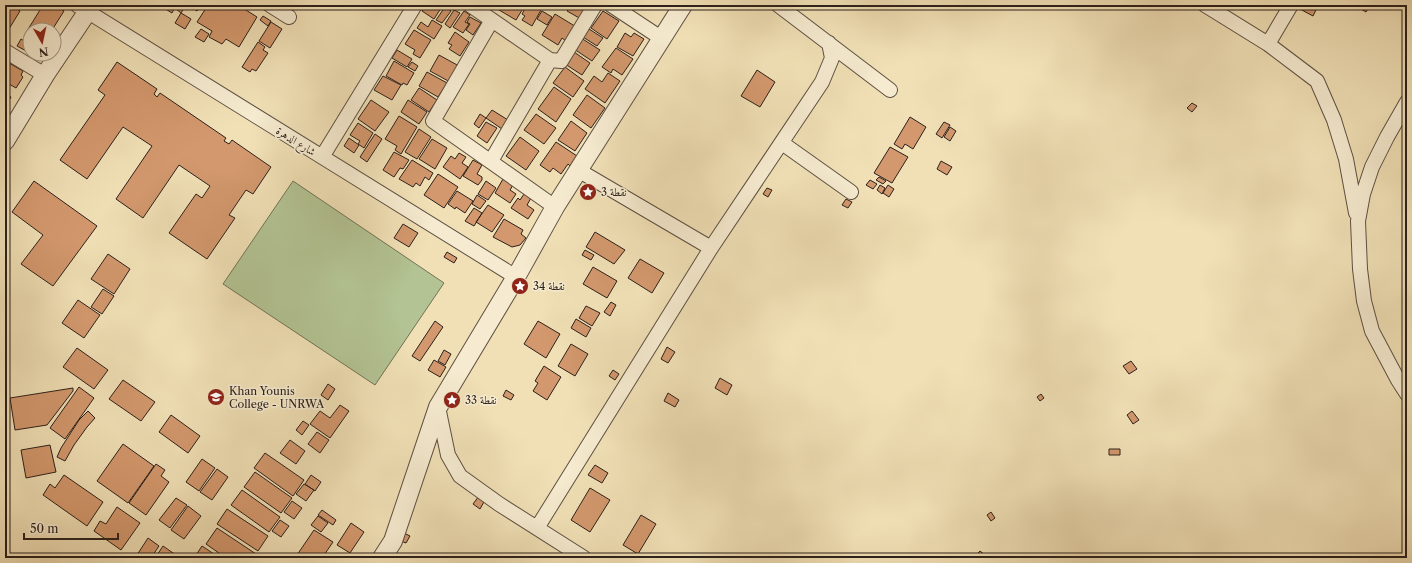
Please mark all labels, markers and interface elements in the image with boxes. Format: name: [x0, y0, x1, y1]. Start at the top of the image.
north arrow: [22, 22, 62, 62]
text: N: [37, 44, 49, 60]
street label: شارع الدهرة: [272, 123, 318, 161]
place icon: نقطة 3: [578, 182, 598, 202]
place label: نقطة 3: [601, 185, 626, 199]
place icon: نقطة 34: [510, 276, 530, 296]
place label: نقطة 34: [533, 279, 565, 293]
place label: Khan Younis College - UNRWA: [229, 384, 325, 411]
school or university icon: Khan Younis College - UNRWA: [206, 387, 226, 407]
place icon: نقطة 33: [442, 390, 462, 410]
place label: نقطة 33: [465, 393, 497, 407]
scale bar: [24, 515, 118, 541]
text: 50 m: [30, 521, 59, 536]

